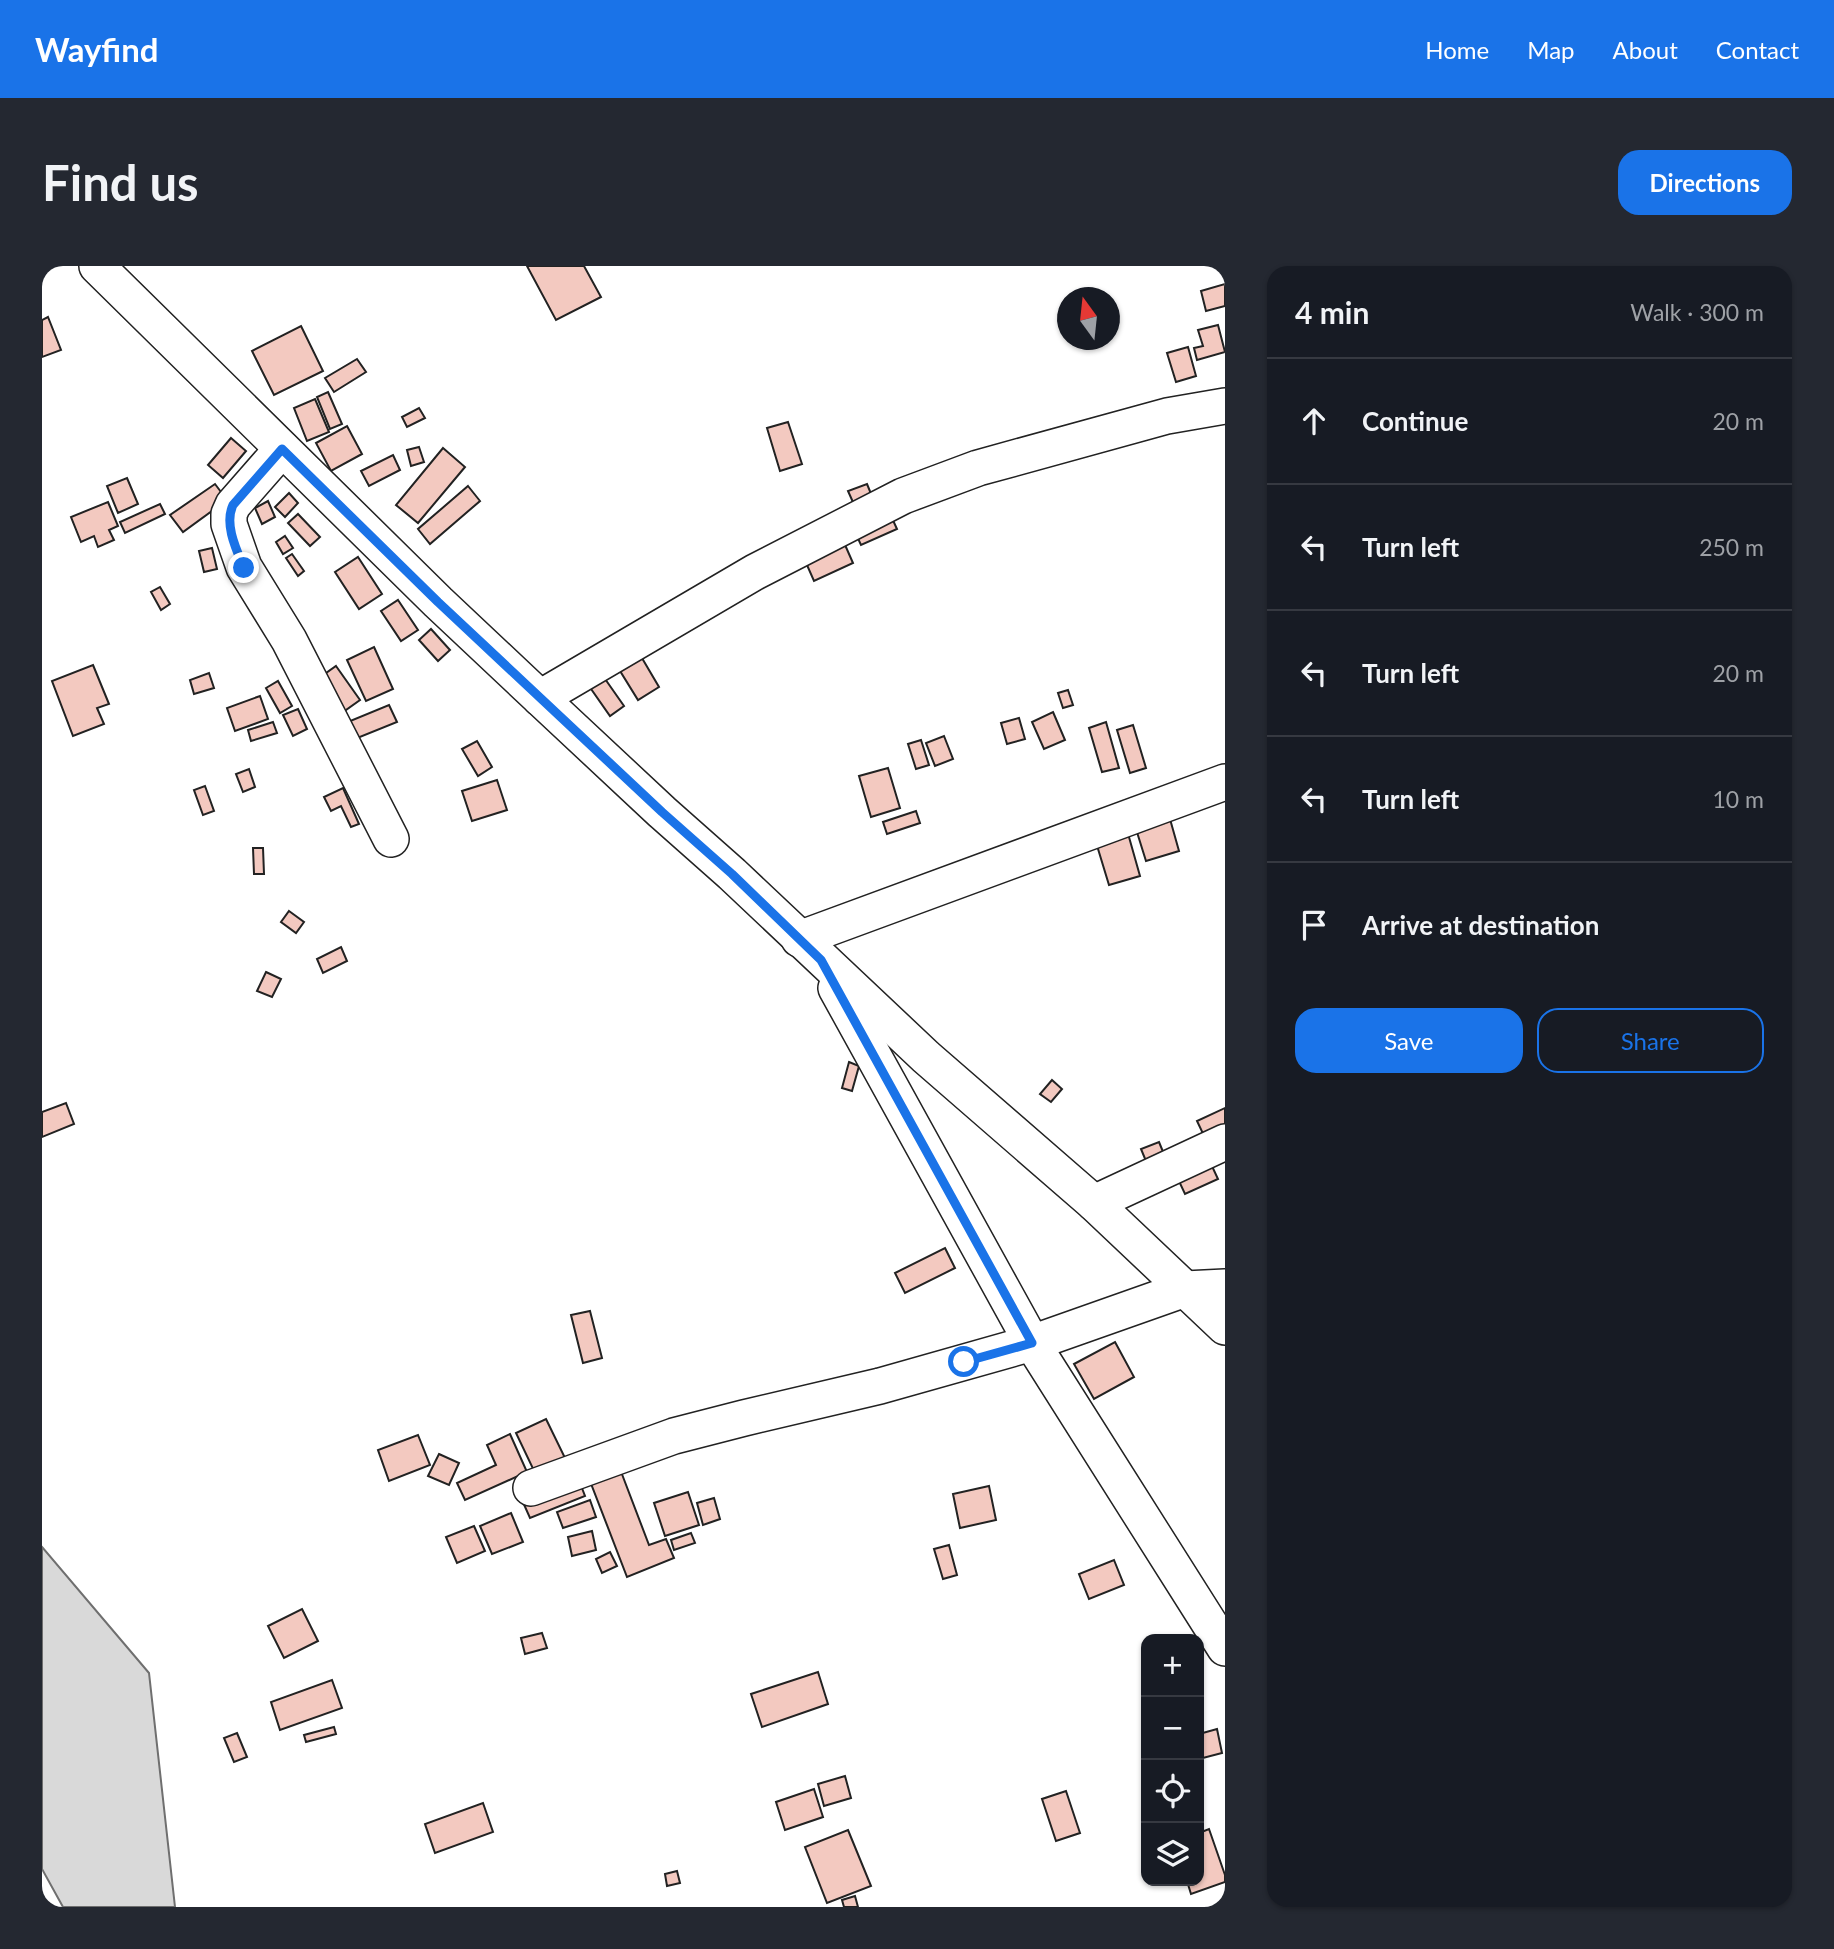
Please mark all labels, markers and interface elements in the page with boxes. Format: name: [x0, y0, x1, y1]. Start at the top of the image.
text: Wayfind: [35, 29, 159, 69]
text: Home: [1425, 35, 1489, 64]
text: Map: [1527, 35, 1575, 64]
text: About: [1613, 35, 1678, 64]
text: Contact: [1716, 35, 1799, 64]
button: Directions: [1618, 150, 1792, 215]
text: Find us: [42, 153, 199, 211]
north arrow: [1057, 287, 1120, 350]
text: 4 min: [1295, 294, 1369, 330]
text: Walk · 300 m: [1630, 298, 1764, 326]
icon: ahead: [1295, 402, 1333, 440]
text: Continue: [1362, 405, 1468, 437]
text: 20 m: [1713, 407, 1764, 435]
icon: left: [1295, 528, 1333, 566]
text: Turn left: [1362, 531, 1459, 563]
text: 250 m: [1699, 533, 1764, 561]
route end: [228, 552, 259, 583]
icon: left: [1295, 654, 1333, 692]
text: Turn left: [1362, 657, 1459, 689]
text: 20 m: [1713, 659, 1764, 687]
icon: left: [1295, 780, 1333, 818]
text: Turn left: [1362, 783, 1459, 815]
text: 10 m: [1713, 785, 1764, 813]
icon: arrive: [1295, 906, 1333, 944]
text: Arrive at destination: [1362, 909, 1599, 941]
button: Save: [1295, 1008, 1523, 1073]
button: Share: [1537, 1008, 1764, 1073]
route start: [948, 1346, 979, 1377]
map controls: [1141, 1634, 1204, 1886]
button: +: [1141, 1634, 1204, 1697]
button: −: [1141, 1697, 1204, 1760]
button: locate: [1141, 1760, 1204, 1823]
button: layers: [1141, 1823, 1204, 1886]

